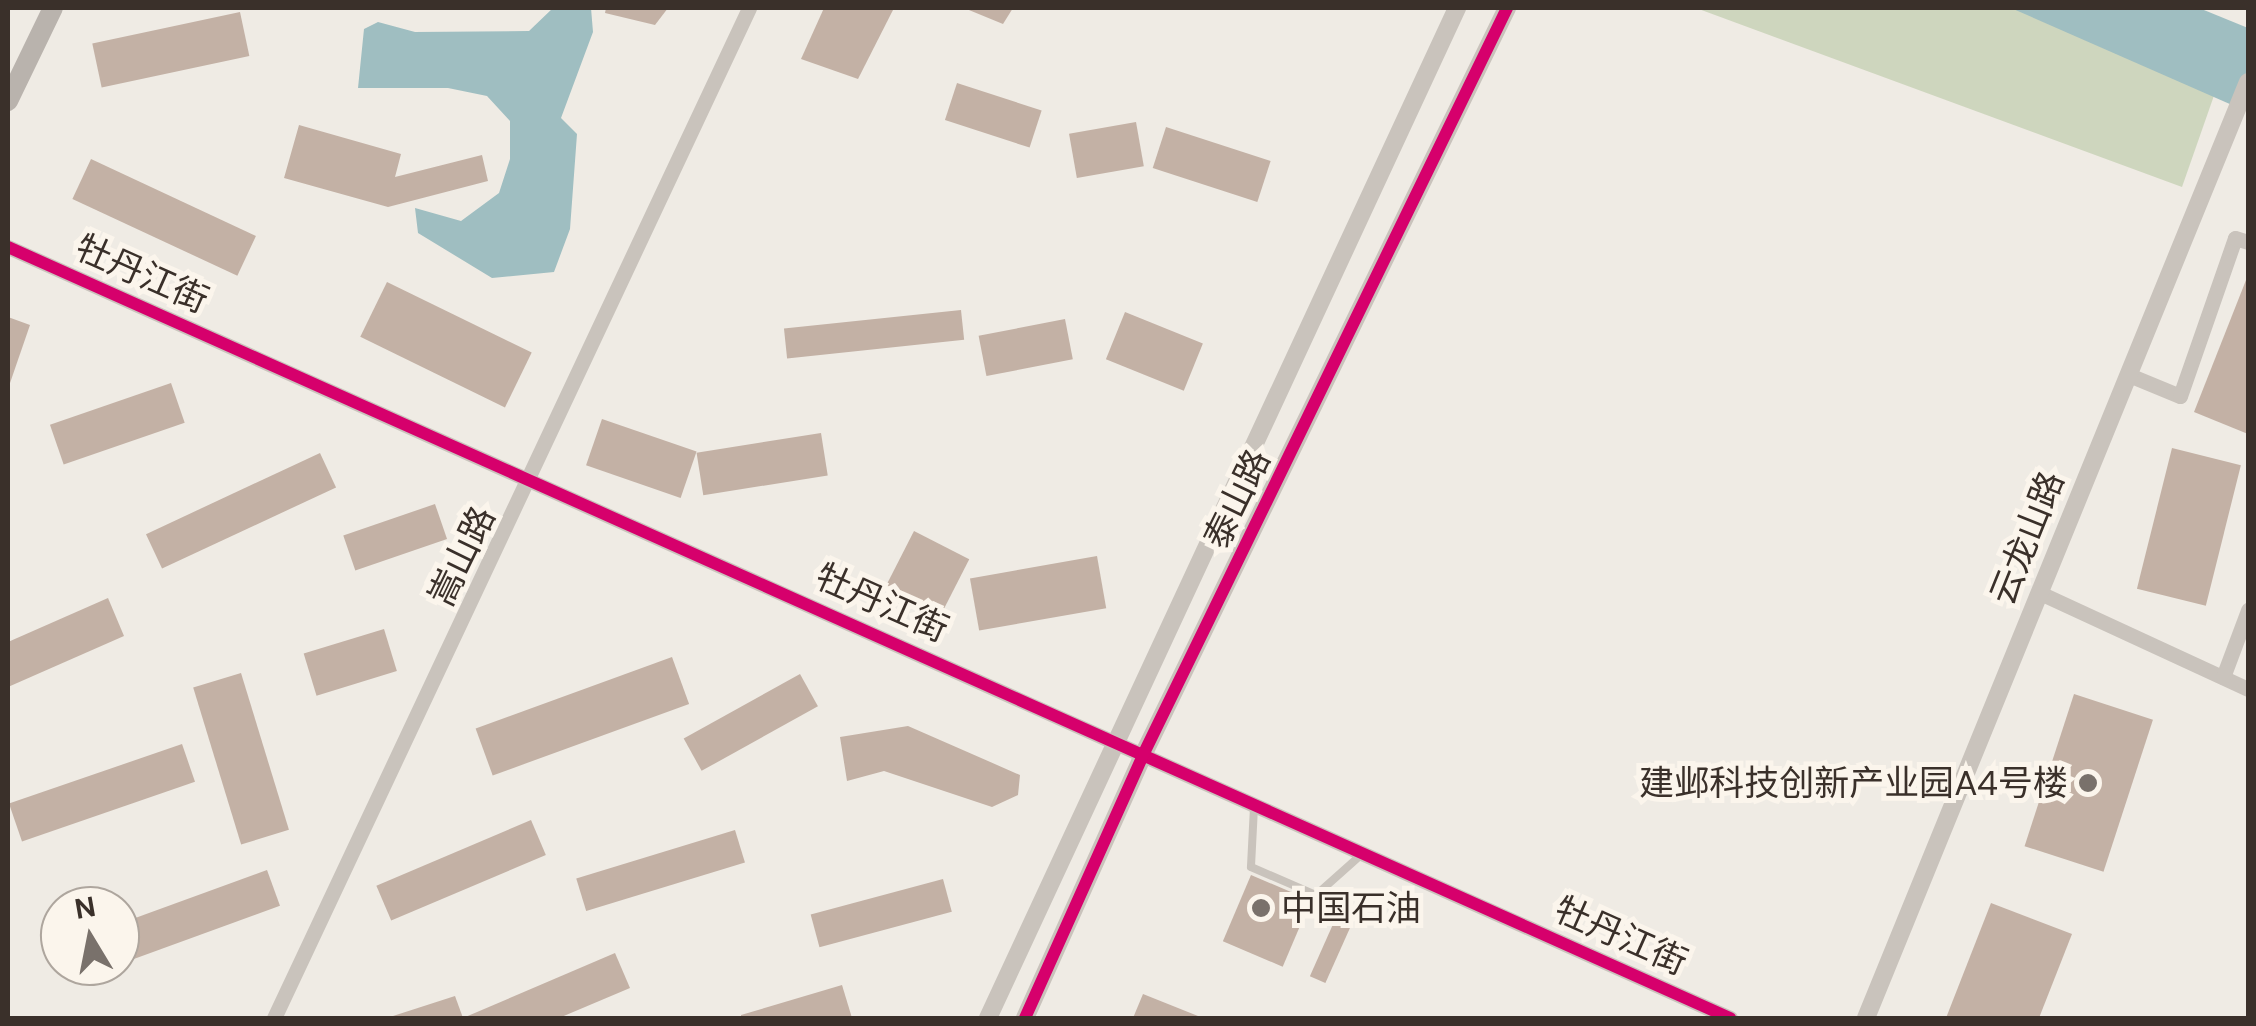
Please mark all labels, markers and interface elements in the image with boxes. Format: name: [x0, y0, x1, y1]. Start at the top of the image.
street label: 牡丹江街: [70, 226, 214, 322]
street label: 泰山路: [1195, 443, 1279, 555]
street label: 云龙山路: [1981, 465, 2073, 611]
street label: 嵩山路: [420, 500, 504, 612]
street label: 牡丹江街: [810, 555, 954, 651]
place label: 建邺科技创新产业园A4号楼: [1639, 762, 2068, 804]
marker: 建邺科技创新产业园A4号楼: [2077, 772, 2099, 794]
north arrow: [40, 886, 140, 986]
place label: 中国石油: [1281, 887, 1421, 929]
text: N: [72, 888, 98, 928]
street label: 牡丹江街: [1549, 888, 1693, 984]
marker: 中国石油: [1250, 897, 1272, 919]

